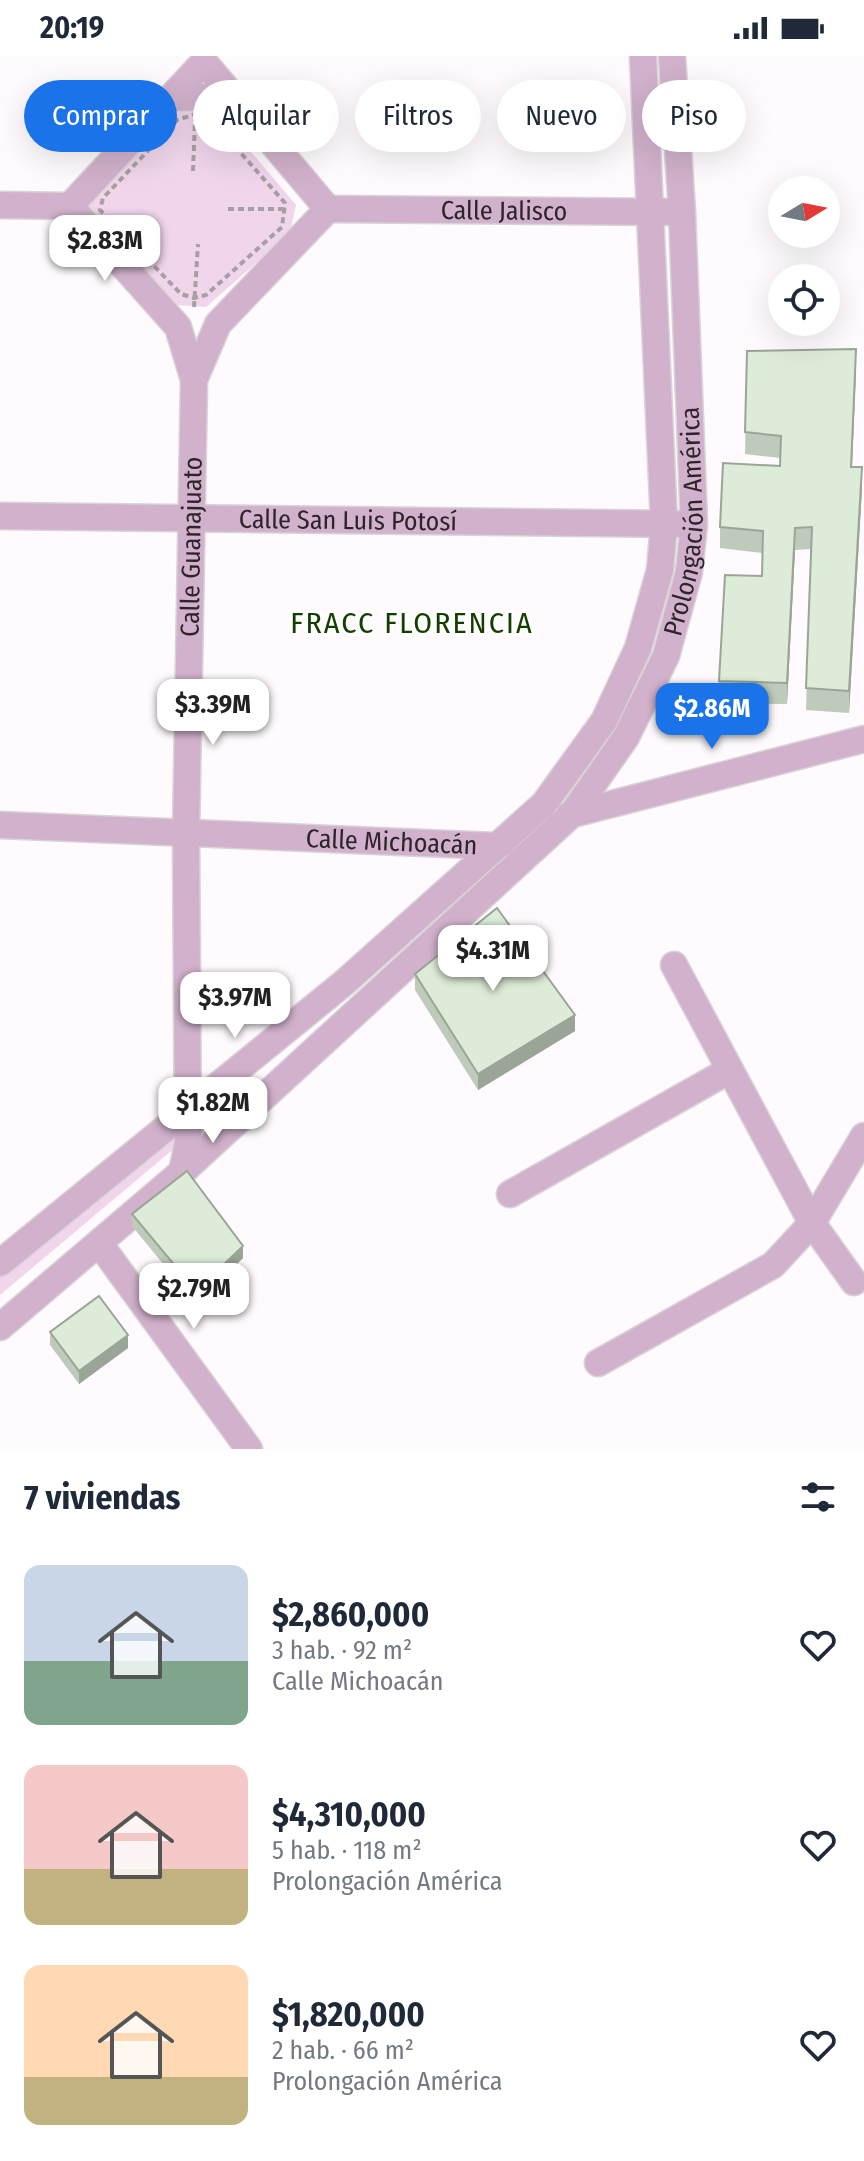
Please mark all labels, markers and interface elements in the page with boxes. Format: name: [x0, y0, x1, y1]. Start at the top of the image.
text: 20:19: [40, 10, 104, 46]
chip: Comprar: [24, 80, 177, 152]
chip: Alquilar: [193, 80, 339, 152]
chip: Filtros: [355, 80, 481, 152]
chip: Nuevo: [497, 80, 626, 152]
chip: Piso: [642, 80, 746, 152]
north arrow: [768, 176, 840, 248]
map controls: [768, 176, 840, 336]
street label: Calle Jalisco: [441, 194, 567, 227]
pin: $2.83M: [40, 215, 170, 283]
text: $2.83M: [67, 225, 143, 256]
button: locate: [768, 264, 840, 336]
street label: Prolongación América: [657, 406, 710, 639]
street label: Calle Guanajuato: [174, 456, 208, 637]
street label: Calle San Luis Potosí: [239, 503, 457, 537]
district label: FRACC FLORENCIA: [290, 605, 534, 641]
pin: $3.39M: [148, 679, 278, 747]
pin: $2.86M: [647, 683, 777, 751]
text: $3.39M: [175, 689, 251, 720]
text: $2.86M: [674, 693, 750, 724]
street label: Calle Michoacán: [305, 822, 478, 861]
pin: $4.31M: [428, 925, 558, 993]
text: $4.31M: [456, 935, 530, 966]
pin: $3.97M: [170, 972, 300, 1040]
text: $3.97M: [198, 982, 272, 1013]
pin: $1.82M: [148, 1077, 278, 1145]
text: $1.82M: [176, 1087, 250, 1118]
pin: $2.79M: [129, 1263, 259, 1331]
text: $2.79M: [157, 1273, 231, 1304]
icon: filters: [796, 1475, 840, 1519]
text: 7 viviendas: [24, 1477, 180, 1518]
text: $2,860,000: [272, 1594, 429, 1635]
icon: home: [88, 1597, 184, 1693]
icon: heart: [796, 1623, 840, 1667]
text: 3 hab. · 92 m²: [272, 1635, 412, 1666]
text: Calle Michoacán: [272, 1666, 443, 1697]
text: $4,310,000: [272, 1794, 426, 1835]
icon: home: [88, 1797, 184, 1893]
icon: heart: [796, 1823, 840, 1867]
text: 5 hab. · 118 m²: [272, 1835, 422, 1866]
text: Prolongación América: [272, 1866, 503, 1897]
text: $1,820,000: [272, 1994, 425, 2035]
icon: home: [88, 1997, 184, 2093]
icon: heart: [796, 2023, 840, 2067]
text: 2 hab. · 66 m²: [272, 2035, 414, 2066]
text: Prolongación América: [272, 2066, 503, 2097]

